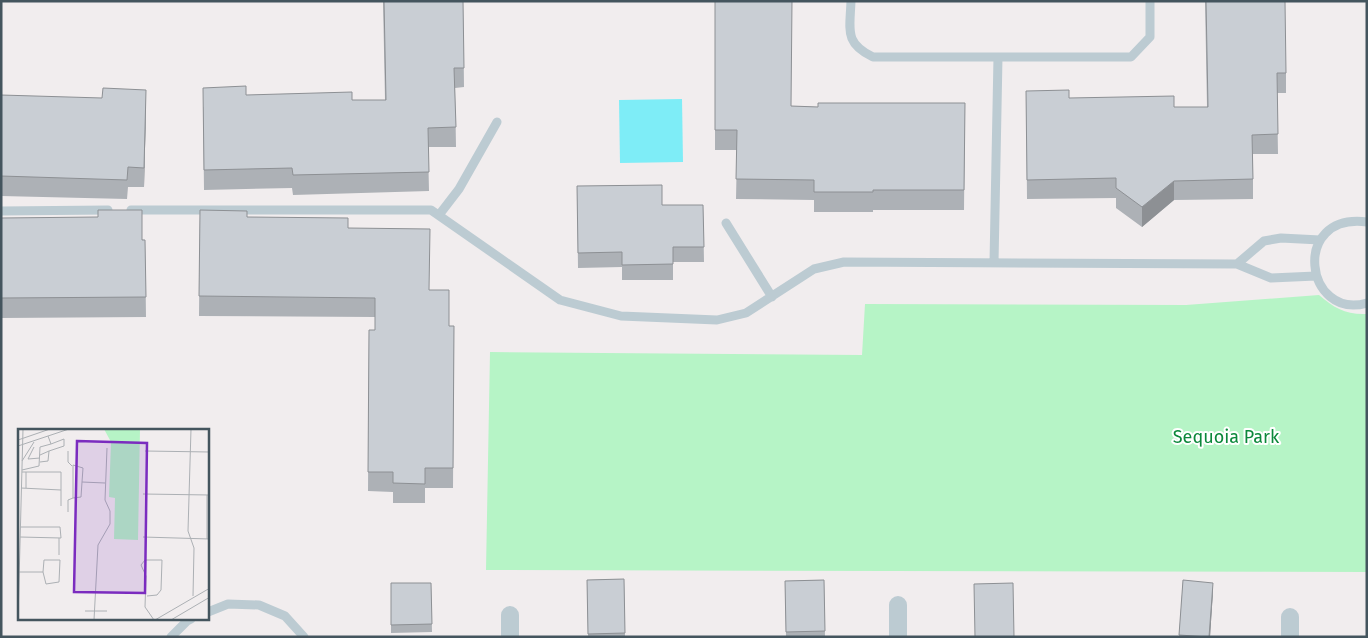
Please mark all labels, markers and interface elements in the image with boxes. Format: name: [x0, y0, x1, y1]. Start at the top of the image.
park label: Sequoia Park: [1173, 426, 1280, 448]
inset map: [18, 429, 209, 620]

